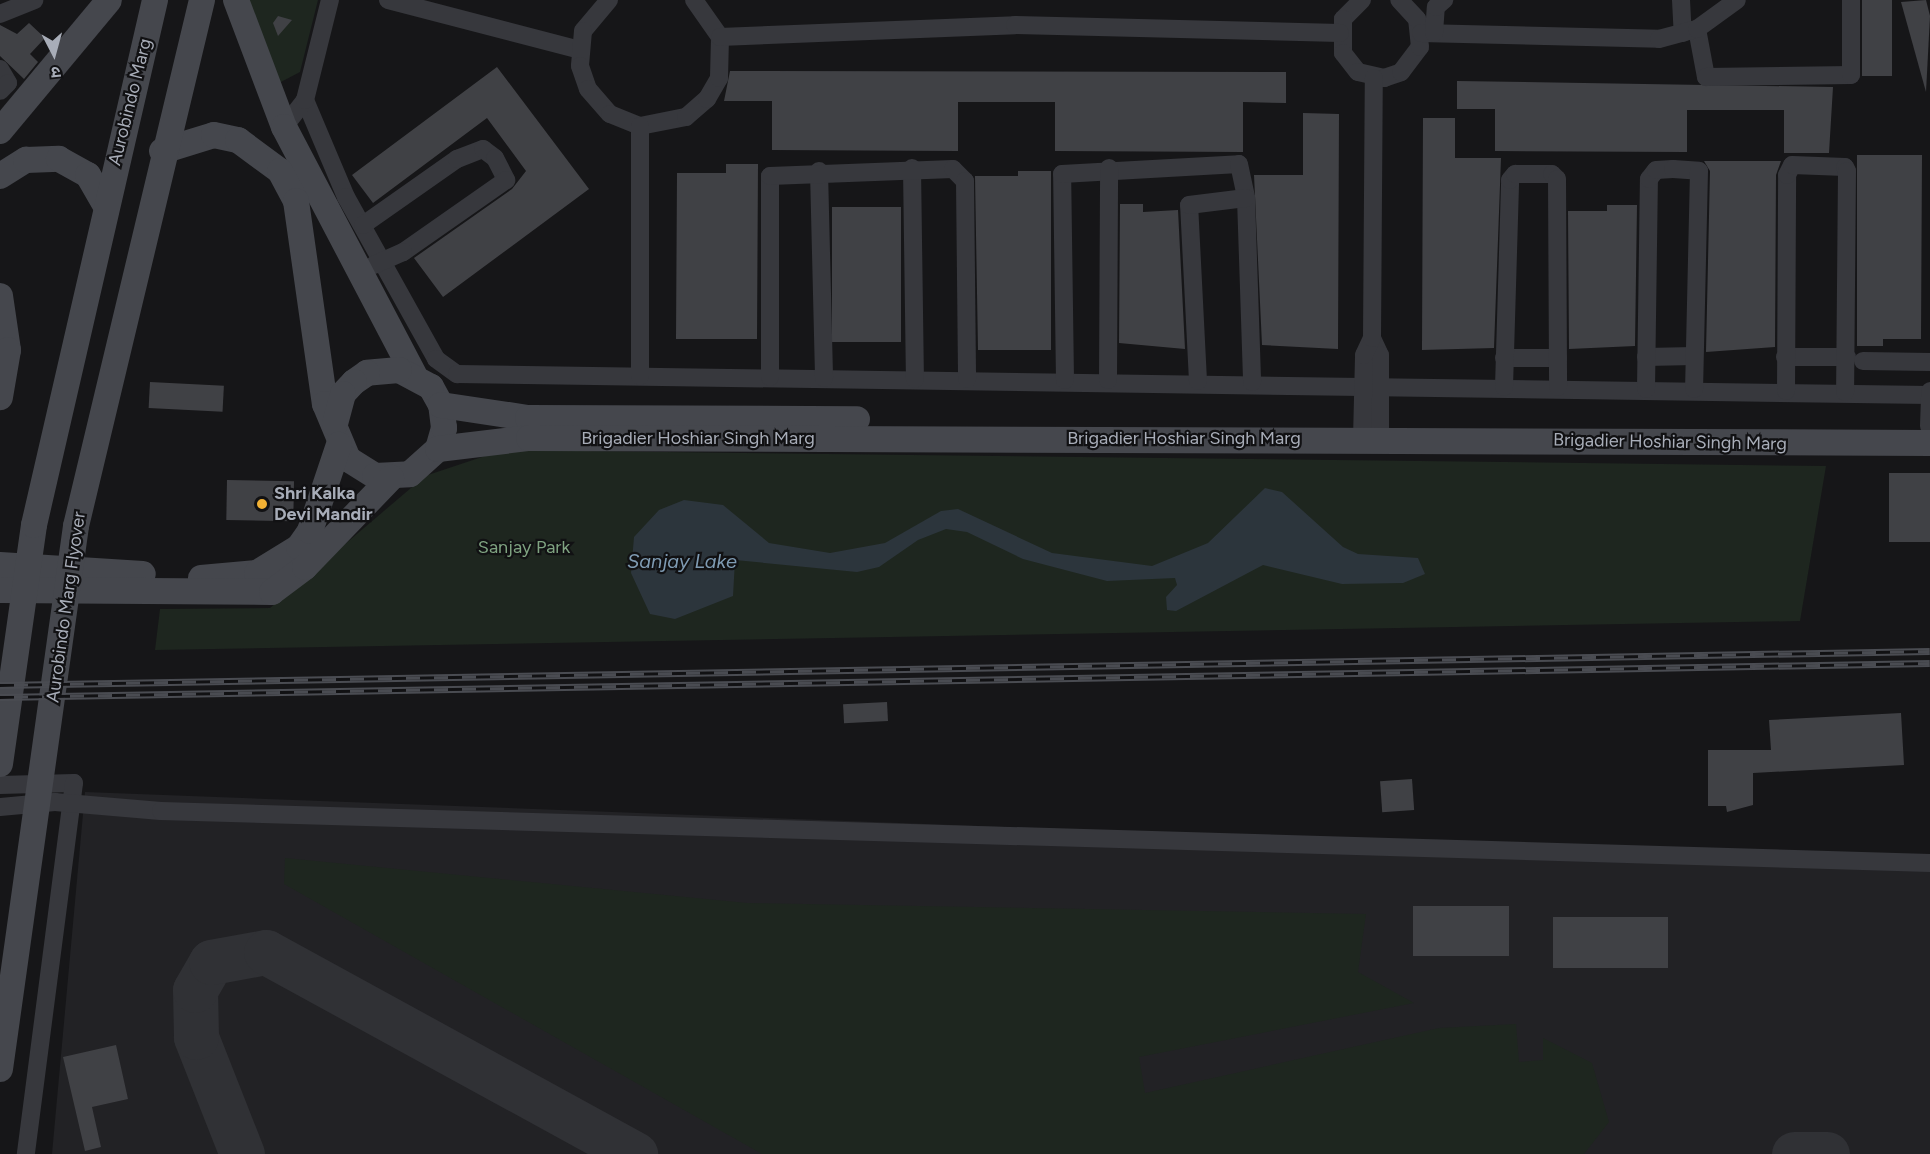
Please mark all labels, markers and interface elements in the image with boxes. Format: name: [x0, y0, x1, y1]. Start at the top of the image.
north arrow: [24, 24, 84, 84]
street label: Aurobindo Marg: [104, 36, 156, 168]
text: उ: [50, 62, 62, 82]
street label: Brigadier Hoshiar Singh Marg: [581, 427, 815, 449]
street label: Brigadier Hoshiar Singh Marg: [1067, 427, 1301, 449]
street label: Brigadier Hoshiar Singh Marg: [1553, 429, 1787, 455]
place label: Shri Kalka Devi Mandir: [274, 483, 373, 526]
marker: Shri Kalka Devi Mandir: [255, 497, 269, 511]
street label: Aurobindo Marg Flyover: [42, 510, 90, 704]
park label: Sanjay Park: [478, 536, 570, 558]
water label: Sanjay Lake: [627, 549, 737, 573]

